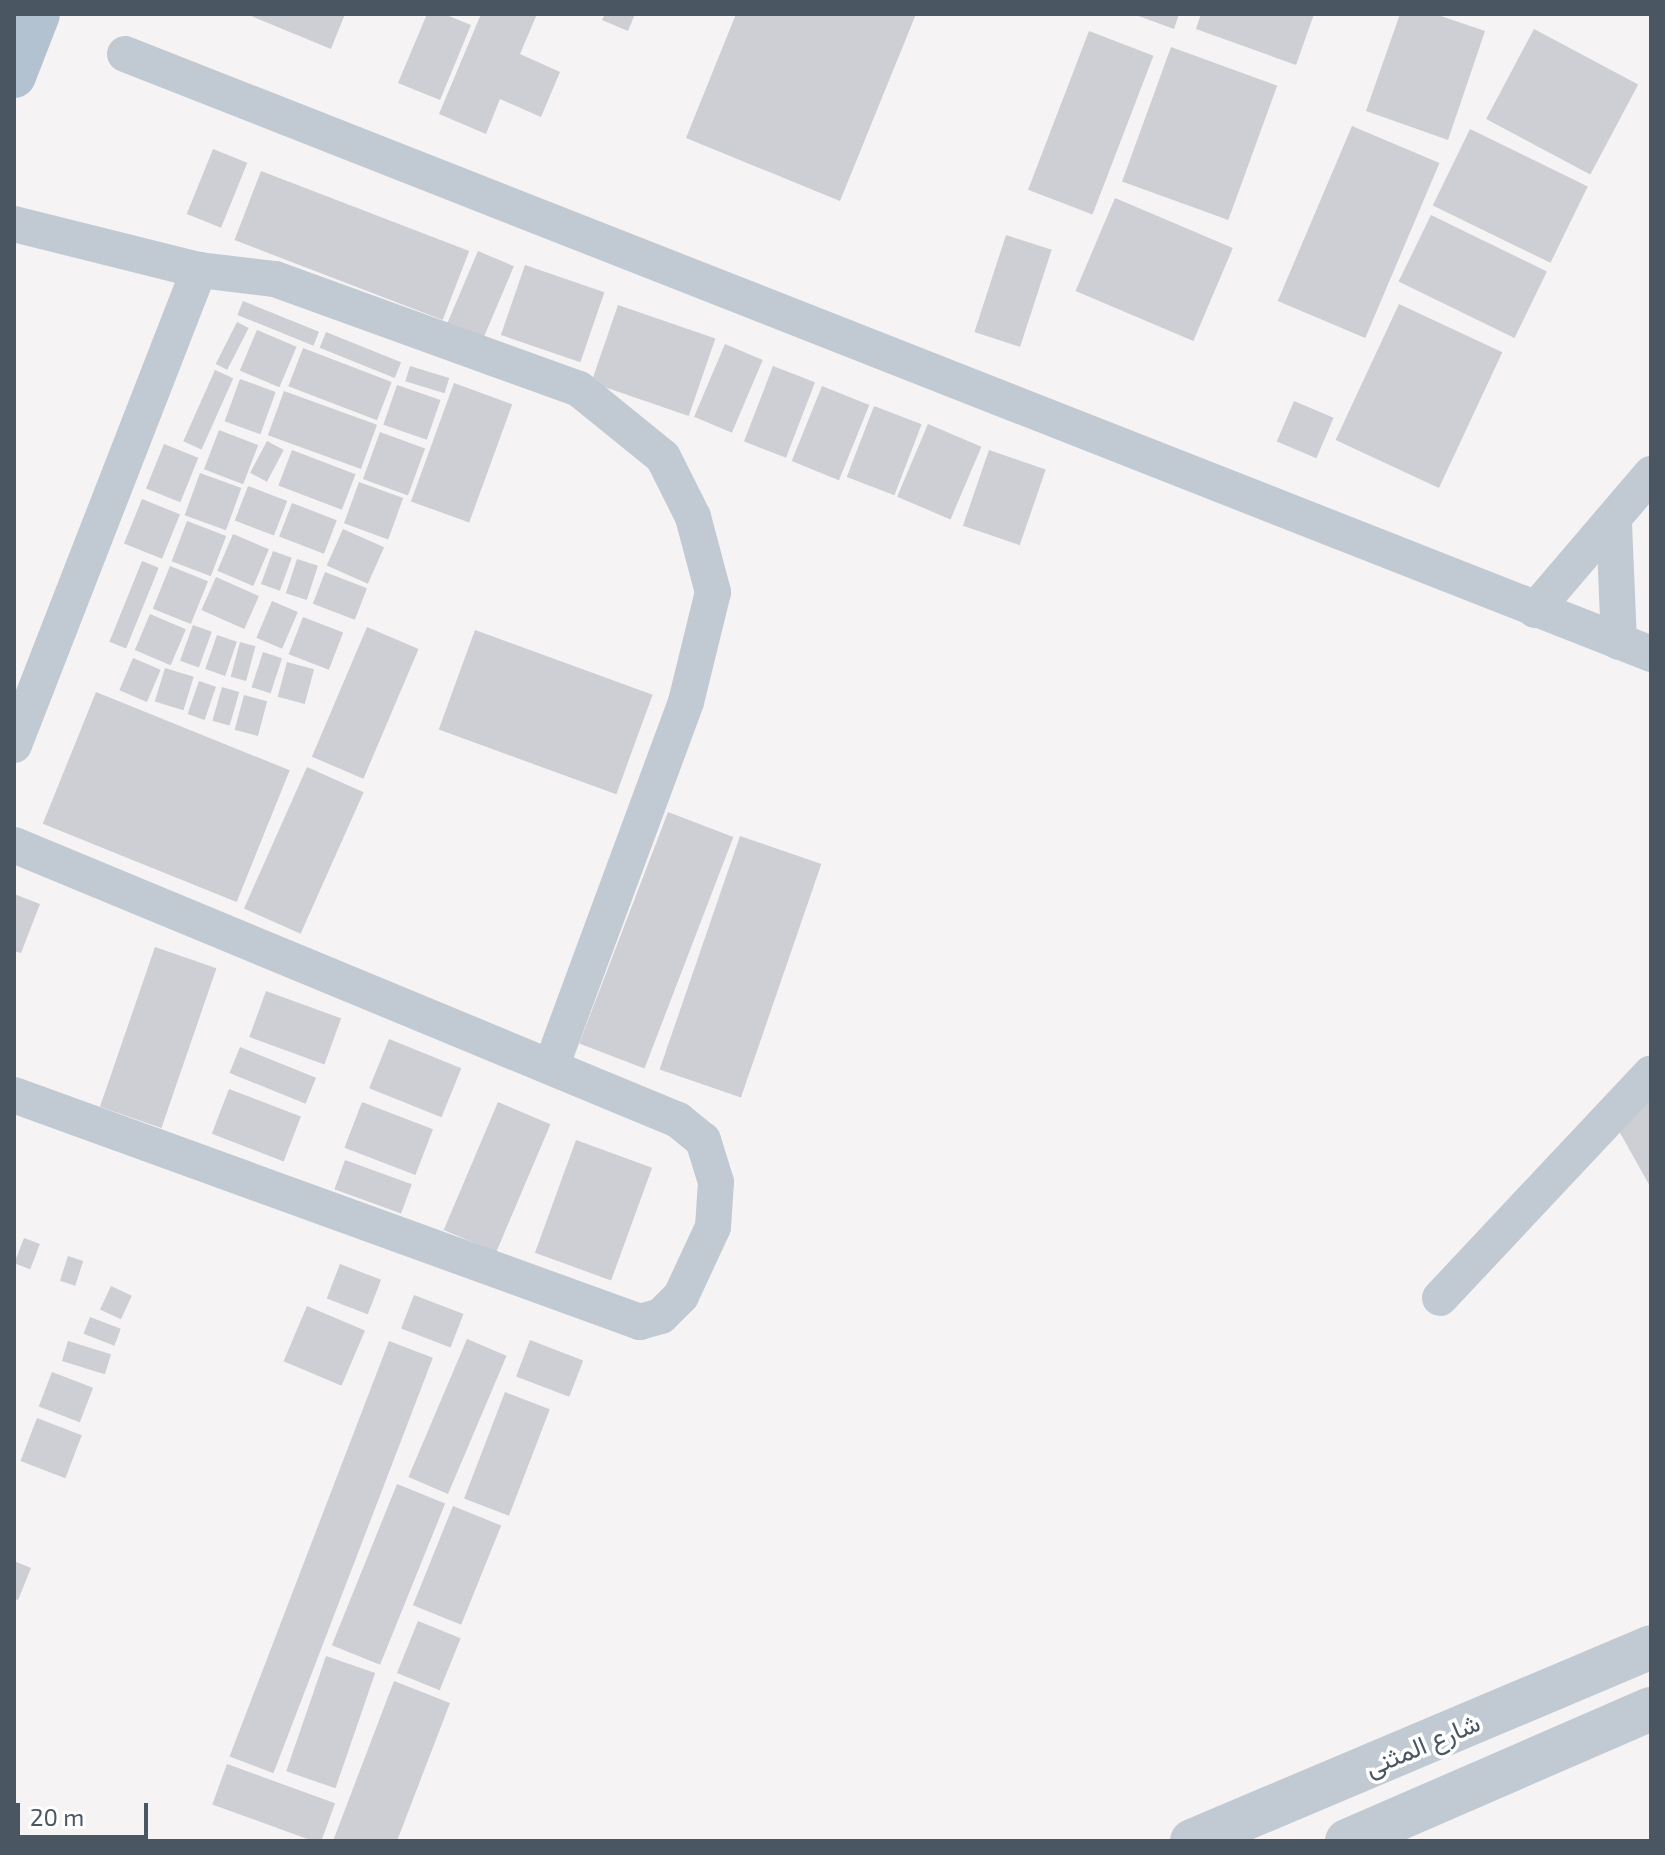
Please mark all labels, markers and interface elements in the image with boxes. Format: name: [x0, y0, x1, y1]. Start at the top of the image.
street label: شارع المثنى: [1360, 1706, 1484, 1782]
scale bar: [20, 1787, 152, 1837]
text: 20 m: [30, 1802, 84, 1831]

